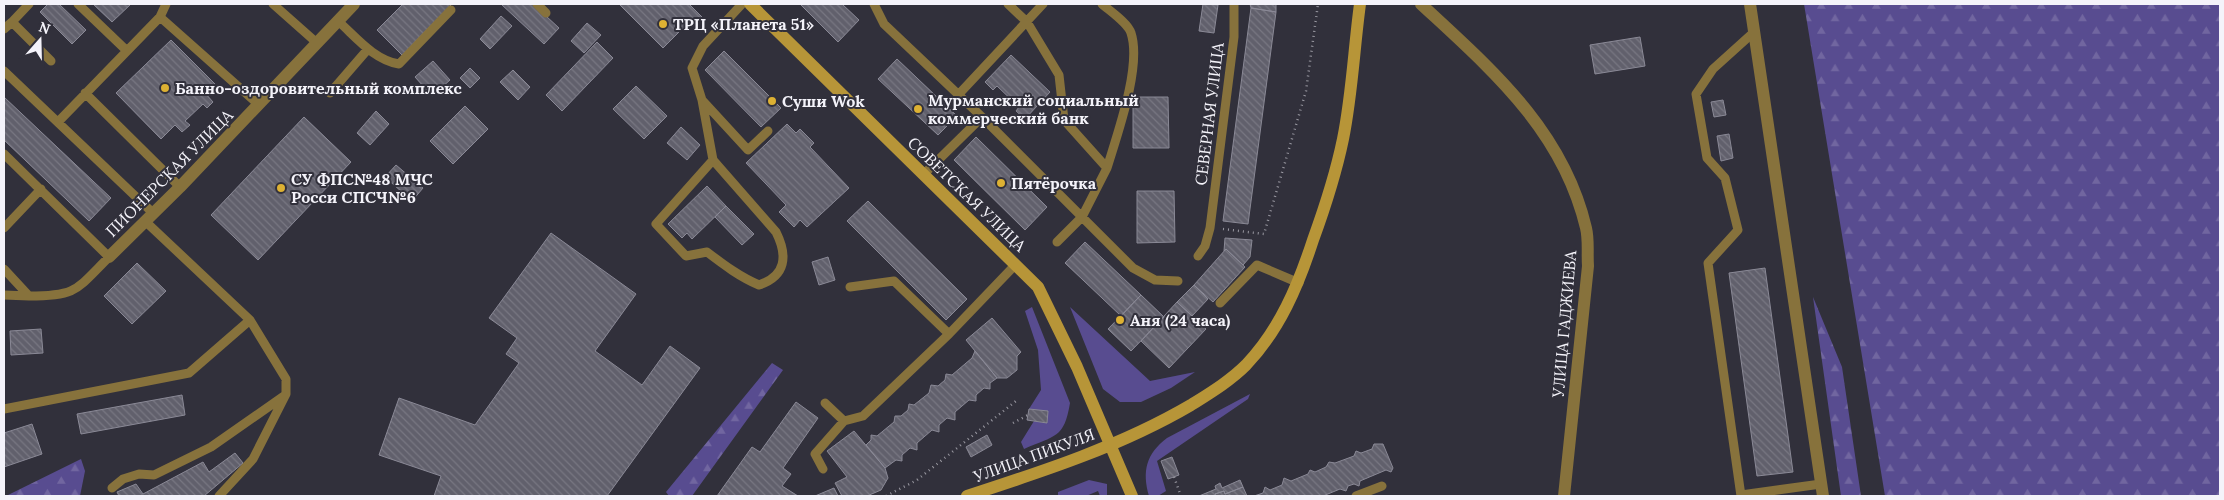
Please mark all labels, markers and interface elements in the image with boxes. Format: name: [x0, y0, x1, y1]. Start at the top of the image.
place label: ТРЦ «Планета 51»: [673, 14, 814, 34]
north arrow: [15, 15, 65, 65]
text: N: [36, 17, 53, 38]
marker: ТРЦ «Планета 51»: [657, 18, 669, 30]
street label: СЕВЕРНАЯ УЛИЦА: [1190, 40, 1228, 187]
place label: Банно-оздоровительный комплекс: [175, 78, 462, 98]
marker: Банно-оздоровительный комплекс: [159, 82, 171, 94]
place label: Мурманский социальный коммерческий банк: [928, 90, 1139, 128]
place label: Суши Wok: [782, 91, 865, 111]
marker: Суши Wok: [766, 95, 778, 107]
marker: Мурманский социальный коммерческий банк: [912, 103, 924, 115]
street label: ПИОНЕРСКАЯ УЛИЦА: [101, 104, 238, 241]
street label: СОВЕТСКАЯ УЛИЦА: [904, 132, 1031, 256]
place label: СУ ФПС№48 МЧС Росси СПСЧ№6: [291, 169, 433, 207]
place label: Пятёрочка: [1011, 173, 1097, 193]
marker: Пятёрочка: [995, 177, 1007, 189]
marker: СУ ФПС№48 МЧС Росси СПСЧ№6: [275, 182, 287, 194]
street label: УЛИЦА ГАДЖИЕВА: [1548, 249, 1580, 399]
place label: Аня (24 часа): [1130, 310, 1230, 331]
marker: Аня (24 часа): [1114, 314, 1126, 326]
street label: УЛИЦА ПИКУЛЯ: [970, 424, 1097, 487]

